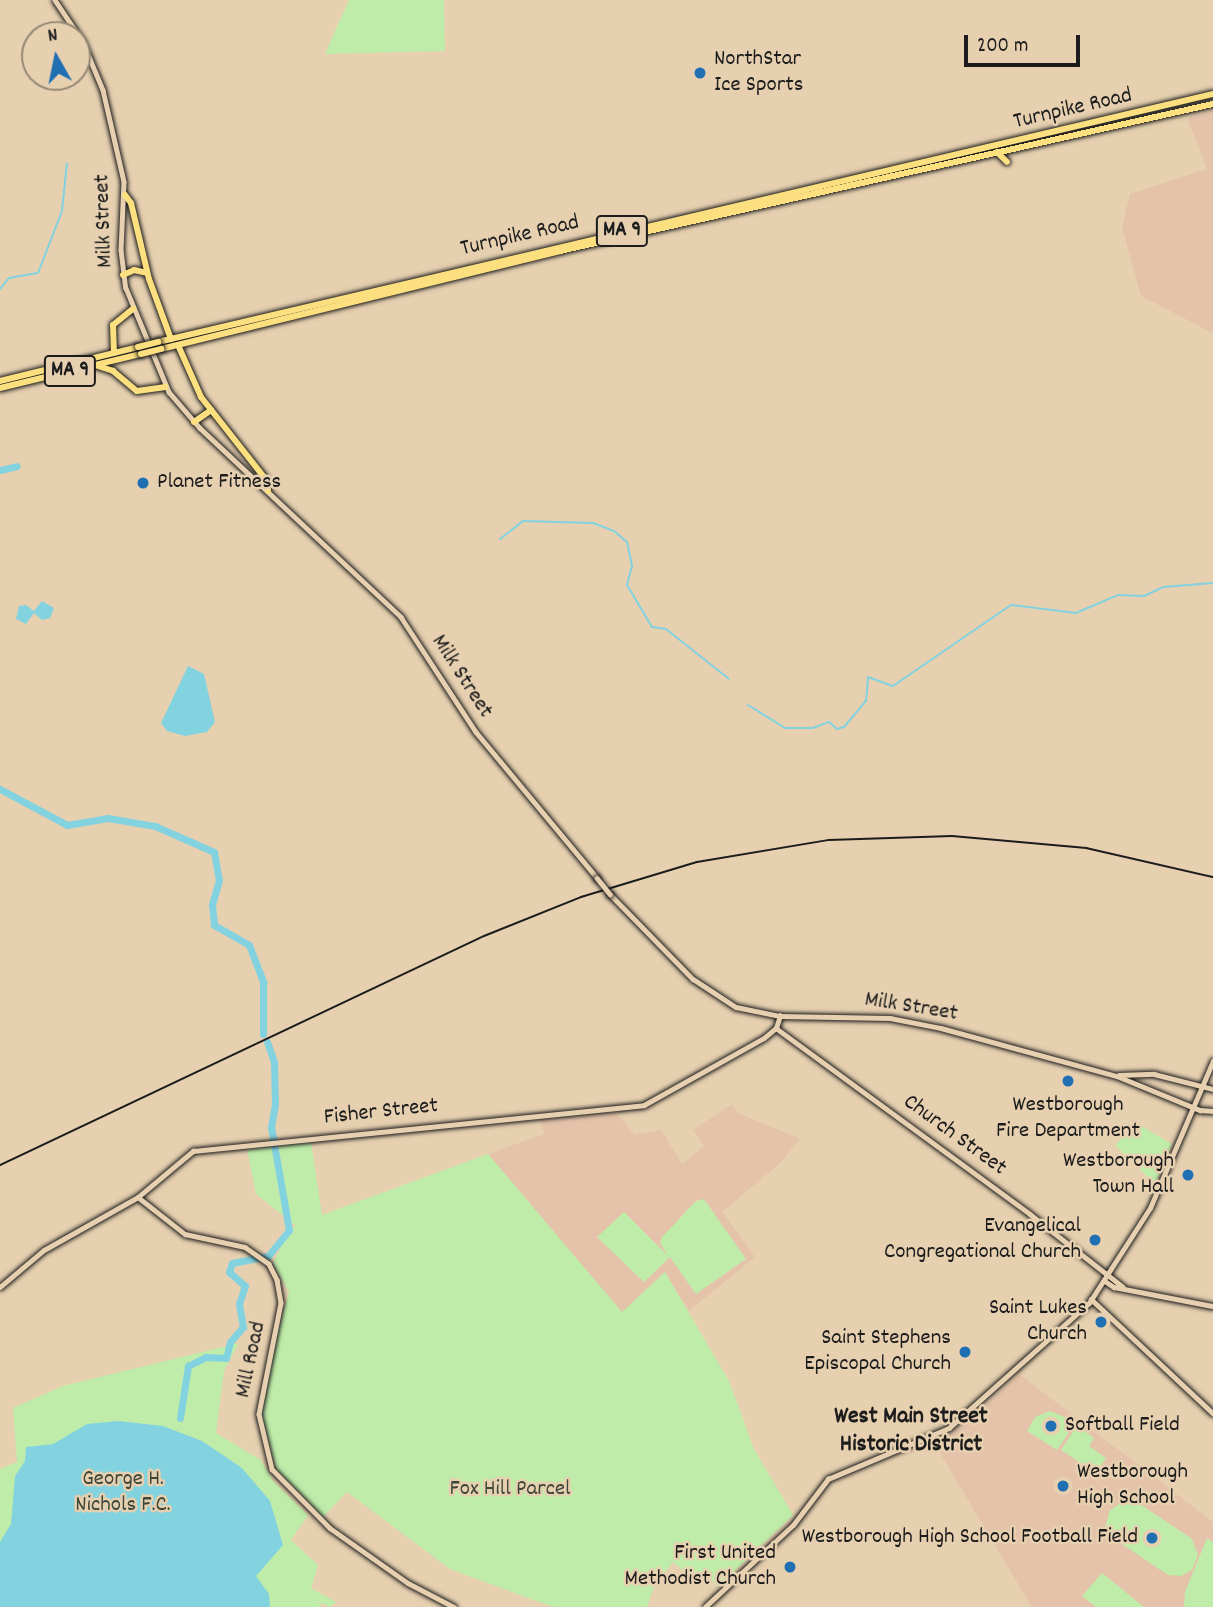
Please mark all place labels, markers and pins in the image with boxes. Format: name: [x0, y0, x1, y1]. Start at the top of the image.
place label: NorthStar Ice Sports: [714, 46, 803, 100]
marker: NorthStar Ice Sports: [692, 65, 708, 81]
place label: Planet Fitness: [157, 469, 281, 497]
marker: Planet Fitness: [135, 475, 151, 491]
marker: Westborough Fire Department: [1060, 1073, 1076, 1089]
place label: Westborough Fire Department: [996, 1092, 1140, 1146]
place label: Westborough Town Hall: [1063, 1148, 1174, 1202]
marker: Westborough Town Hall: [1180, 1167, 1196, 1183]
place label: Evangelical Congregational Church: [884, 1213, 1081, 1267]
marker: Evangelical Congregational Church: [1087, 1232, 1103, 1248]
place label: Saint Lukes Church: [989, 1295, 1087, 1349]
marker: Saint Lukes Church: [1093, 1314, 1109, 1330]
place label: Saint Stephens Episcopal Church: [804, 1325, 951, 1379]
marker: Saint Stephens Episcopal Church: [957, 1344, 973, 1360]
place label: Softball Field: [1065, 1412, 1180, 1440]
marker: Softball Field: [1043, 1418, 1059, 1434]
place label: Westborough High School: [1077, 1459, 1188, 1513]
marker: Westborough High School: [1055, 1478, 1071, 1494]
place label: Westborough High School Football Field: [802, 1524, 1138, 1552]
marker: Westborough High School Football Field: [1144, 1530, 1160, 1546]
place label: First United Methodist Church: [625, 1540, 776, 1594]
marker: First United Methodist Church: [782, 1559, 798, 1575]

